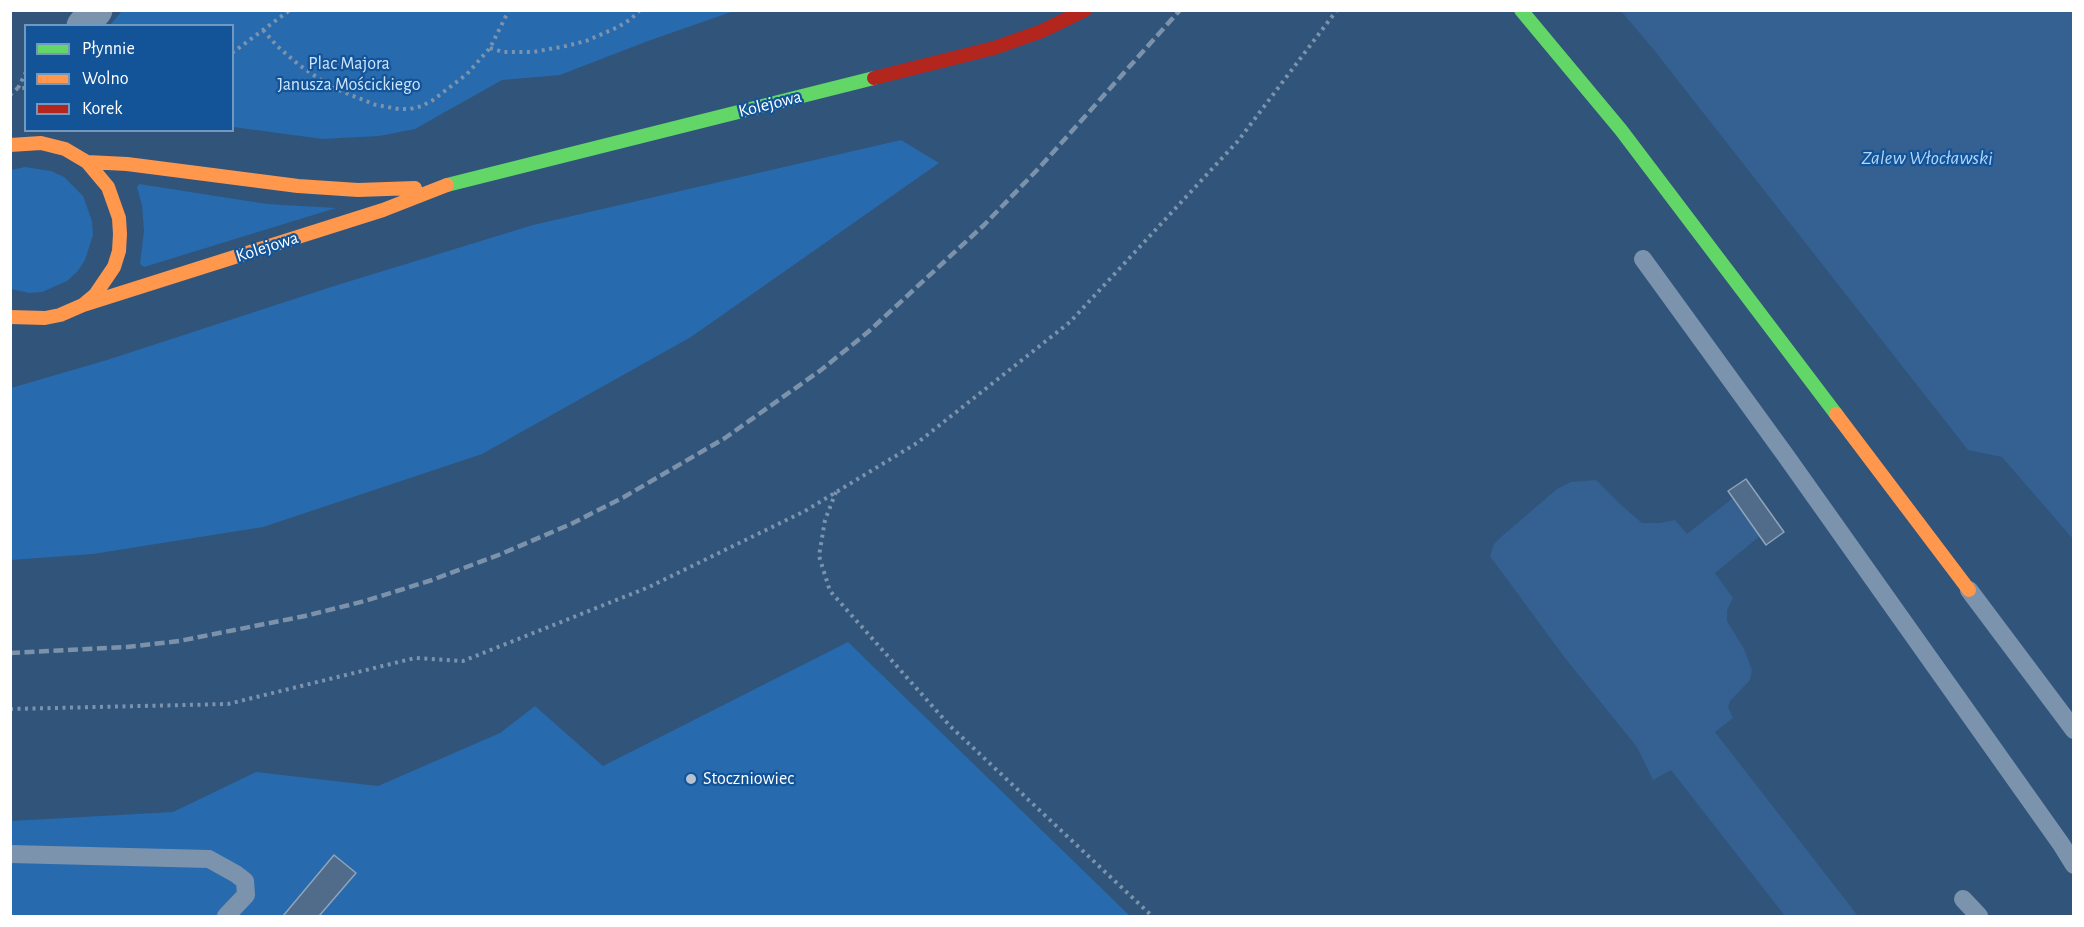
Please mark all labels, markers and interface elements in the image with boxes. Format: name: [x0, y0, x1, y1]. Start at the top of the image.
legend: [24, 24, 234, 132]
text: Płynnie: [82, 40, 135, 58]
park label: Plac Majora Janusza Mościckiego: [277, 53, 421, 96]
text: Wolno: [82, 70, 129, 88]
street label: Kolejowa: [736, 86, 804, 122]
text: Korek: [82, 100, 122, 118]
water label: Zalew Włocławski: [1861, 146, 1993, 170]
street label: Kolejowa: [233, 227, 301, 267]
place label: Stoczniowiec: [703, 768, 794, 790]
marker: Stoczniowiec: [684, 772, 698, 786]

